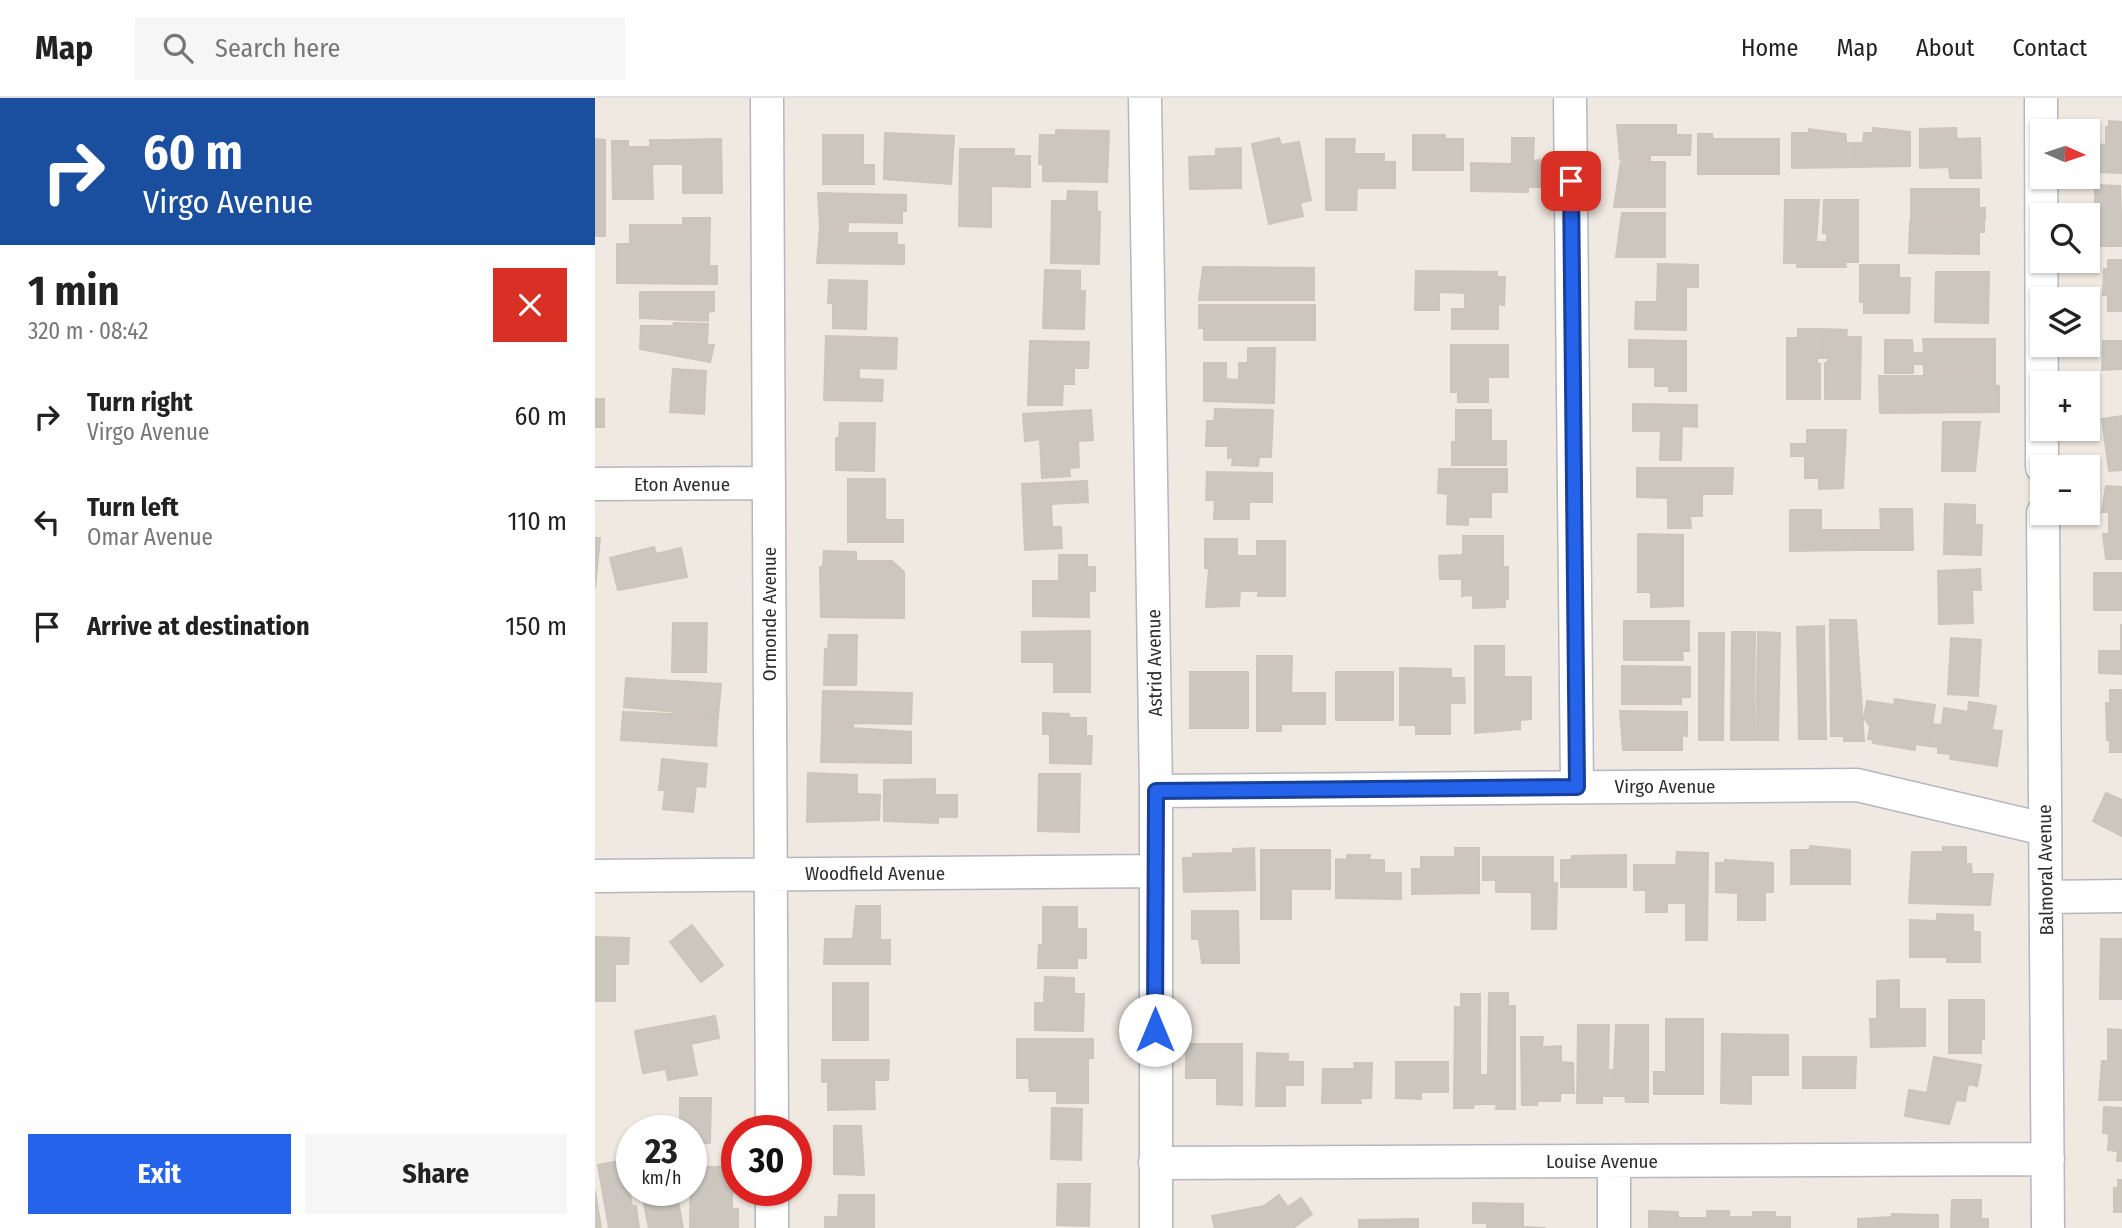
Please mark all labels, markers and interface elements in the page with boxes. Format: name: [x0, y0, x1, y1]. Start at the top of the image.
search box: [135, 17, 625, 80]
text: Map: [35, 28, 93, 68]
icon: search: [159, 29, 197, 67]
text: Search here: [215, 33, 340, 64]
text: Home: [1741, 34, 1798, 62]
text: Map: [1836, 34, 1878, 62]
text: About: [1916, 34, 1974, 62]
text: Contact: [2012, 34, 2087, 62]
north arrow: [2030, 119, 2100, 189]
map controls: [2030, 119, 2100, 525]
text: 60 m: [143, 123, 243, 182]
icon: right: [28, 126, 119, 217]
pin: [1541, 151, 1601, 211]
icon: arrive: [1552, 162, 1590, 200]
text: Virgo Avenue: [143, 183, 313, 221]
button: search: [2030, 203, 2100, 273]
text: 1 min: [28, 266, 119, 316]
button: close: [493, 268, 567, 342]
button: layers: [2030, 287, 2100, 357]
text: 320 m · 08:42: [28, 317, 148, 345]
button: +: [2030, 371, 2100, 441]
text: Turn right: [87, 387, 193, 418]
icon: right: [28, 398, 66, 436]
text: 60 m: [514, 401, 567, 432]
text: Virgo Avenue: [87, 418, 209, 446]
button: −: [2030, 455, 2100, 525]
street label: Eton Avenue: [634, 473, 730, 496]
text: Turn left: [87, 492, 179, 523]
icon: left: [28, 503, 66, 541]
text: 110 m: [507, 506, 567, 537]
text: Omar Avenue: [87, 523, 213, 551]
street label: Ormonde Avenue: [758, 547, 781, 681]
icon: arrive: [28, 608, 66, 646]
street label: Astrid Avenue: [1142, 609, 1167, 717]
text: Arrive at destination: [87, 611, 310, 642]
text: 150 m: [505, 611, 567, 642]
street label: Virgo Avenue: [1614, 775, 1716, 798]
street label: Balmoral Avenue: [2033, 804, 2058, 936]
street label: Woodfield Avenue: [805, 862, 945, 885]
position arrow: [1118, 993, 1192, 1067]
speed limit sign: 30: [721, 1115, 812, 1206]
text: 23: [645, 1130, 678, 1172]
button: Exit: [28, 1134, 291, 1214]
button: Share: [305, 1134, 567, 1214]
street label: Louise Avenue: [1546, 1150, 1658, 1173]
text: km/h: [641, 1167, 682, 1189]

